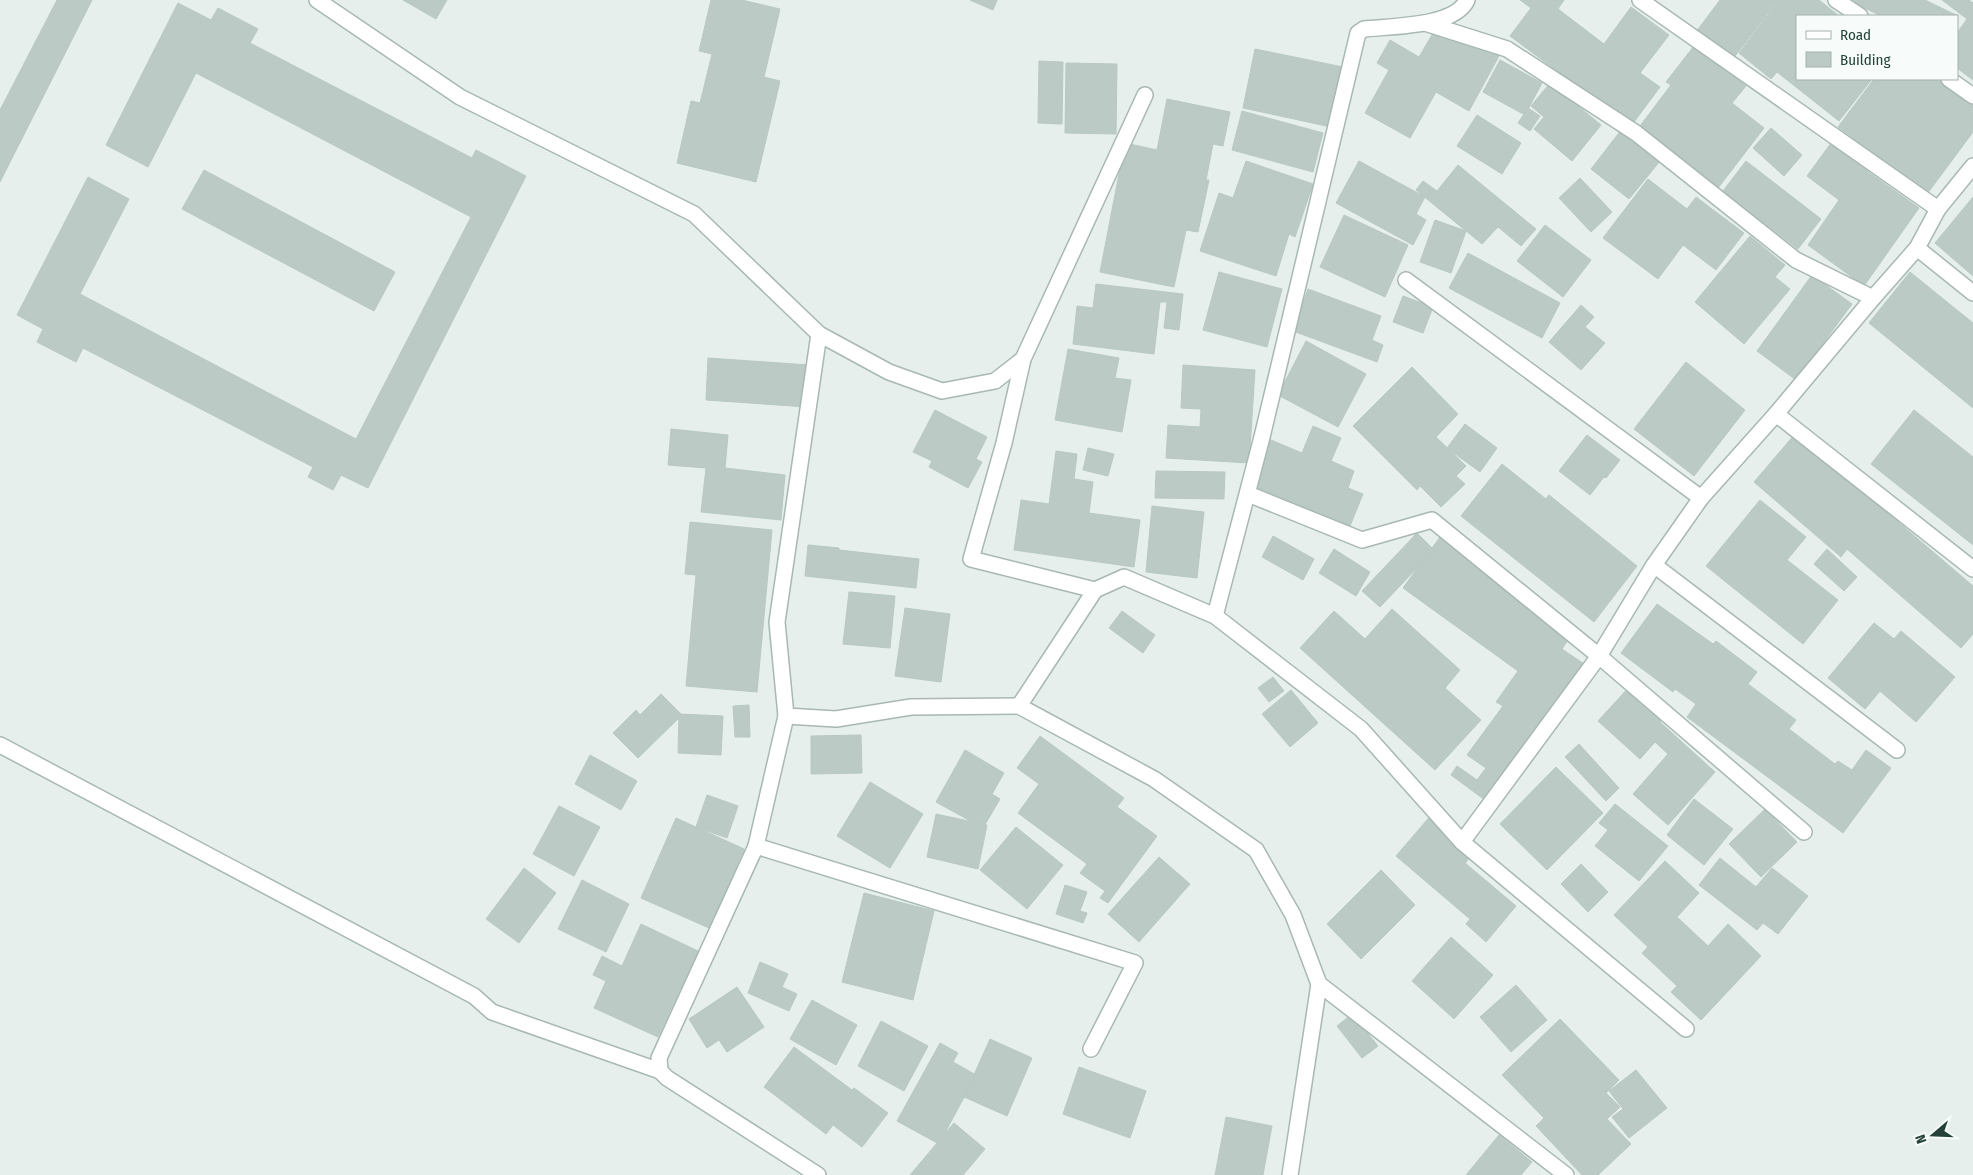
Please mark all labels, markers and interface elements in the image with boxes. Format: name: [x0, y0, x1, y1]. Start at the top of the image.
legend: [1796, 15, 1958, 80]
text: Road: [1840, 26, 1871, 44]
text: Building: [1840, 51, 1891, 69]
north arrow: [1908, 1110, 1958, 1160]
text: N: [1912, 1132, 1931, 1146]

